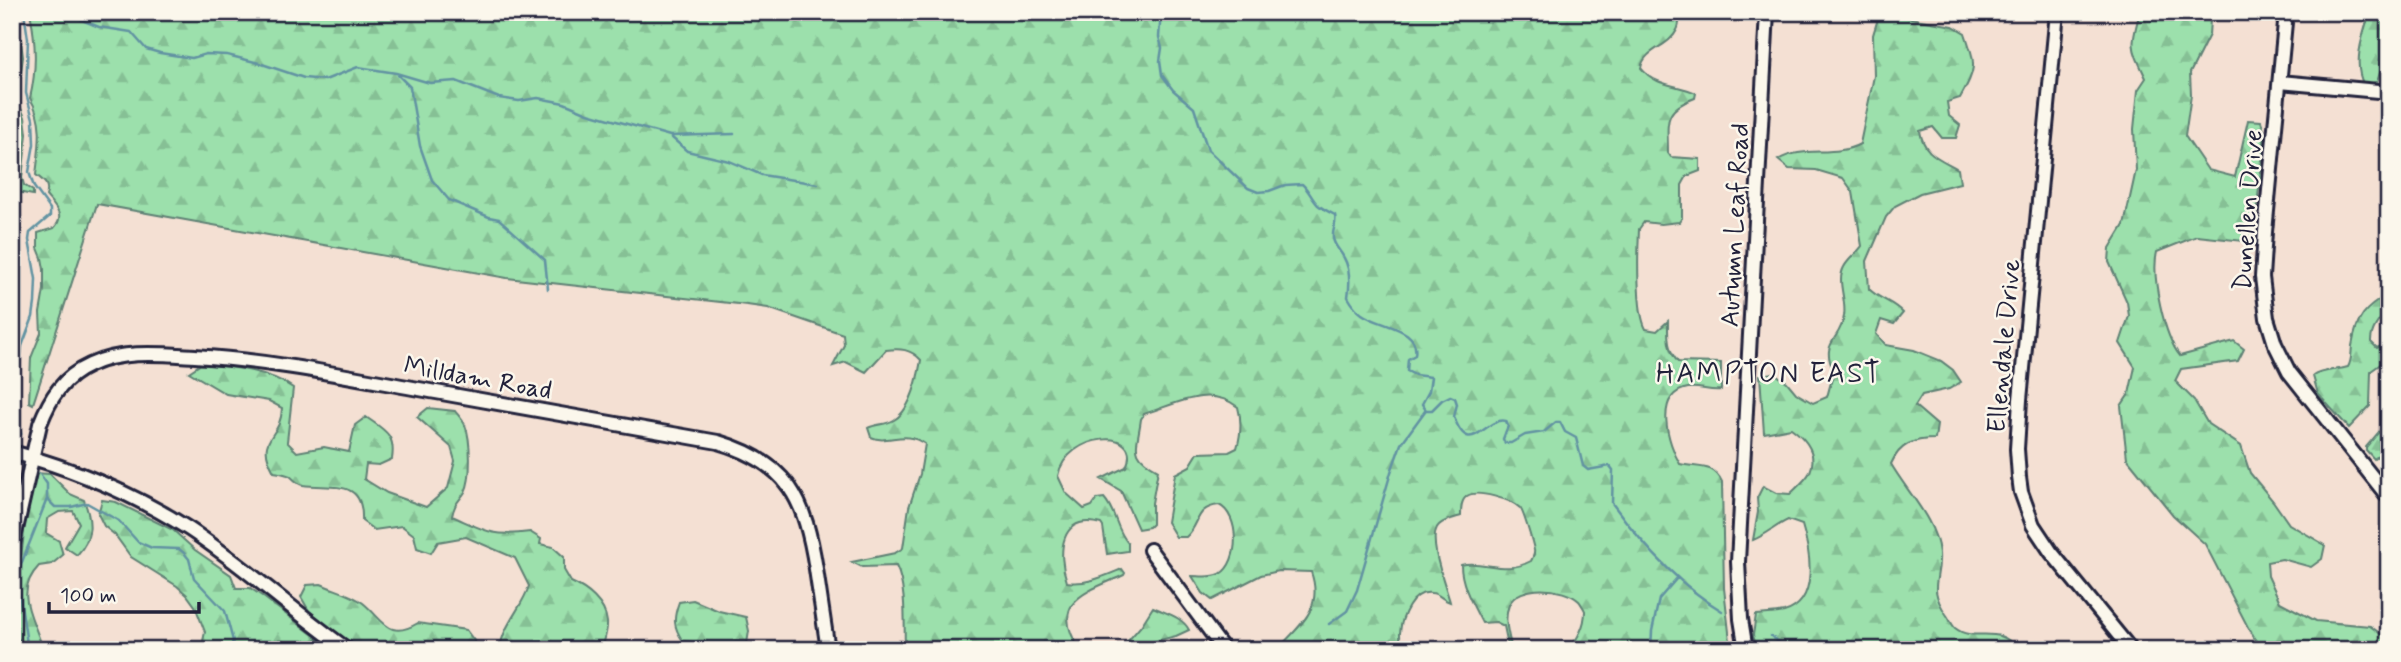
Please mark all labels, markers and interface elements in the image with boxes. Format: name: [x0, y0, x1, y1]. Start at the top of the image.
street label: Autumn Leaf Road: [1714, 122, 1758, 328]
street label: Dunellen Drive: [2226, 128, 2272, 292]
street label: Ellendale Drive: [1980, 258, 2030, 435]
street label: Milldam Road: [401, 349, 554, 409]
district label: HAMPTON EAST: [1656, 356, 1882, 393]
scale bar: [49, 571, 200, 615]
text: 100 m: [60, 582, 116, 610]

